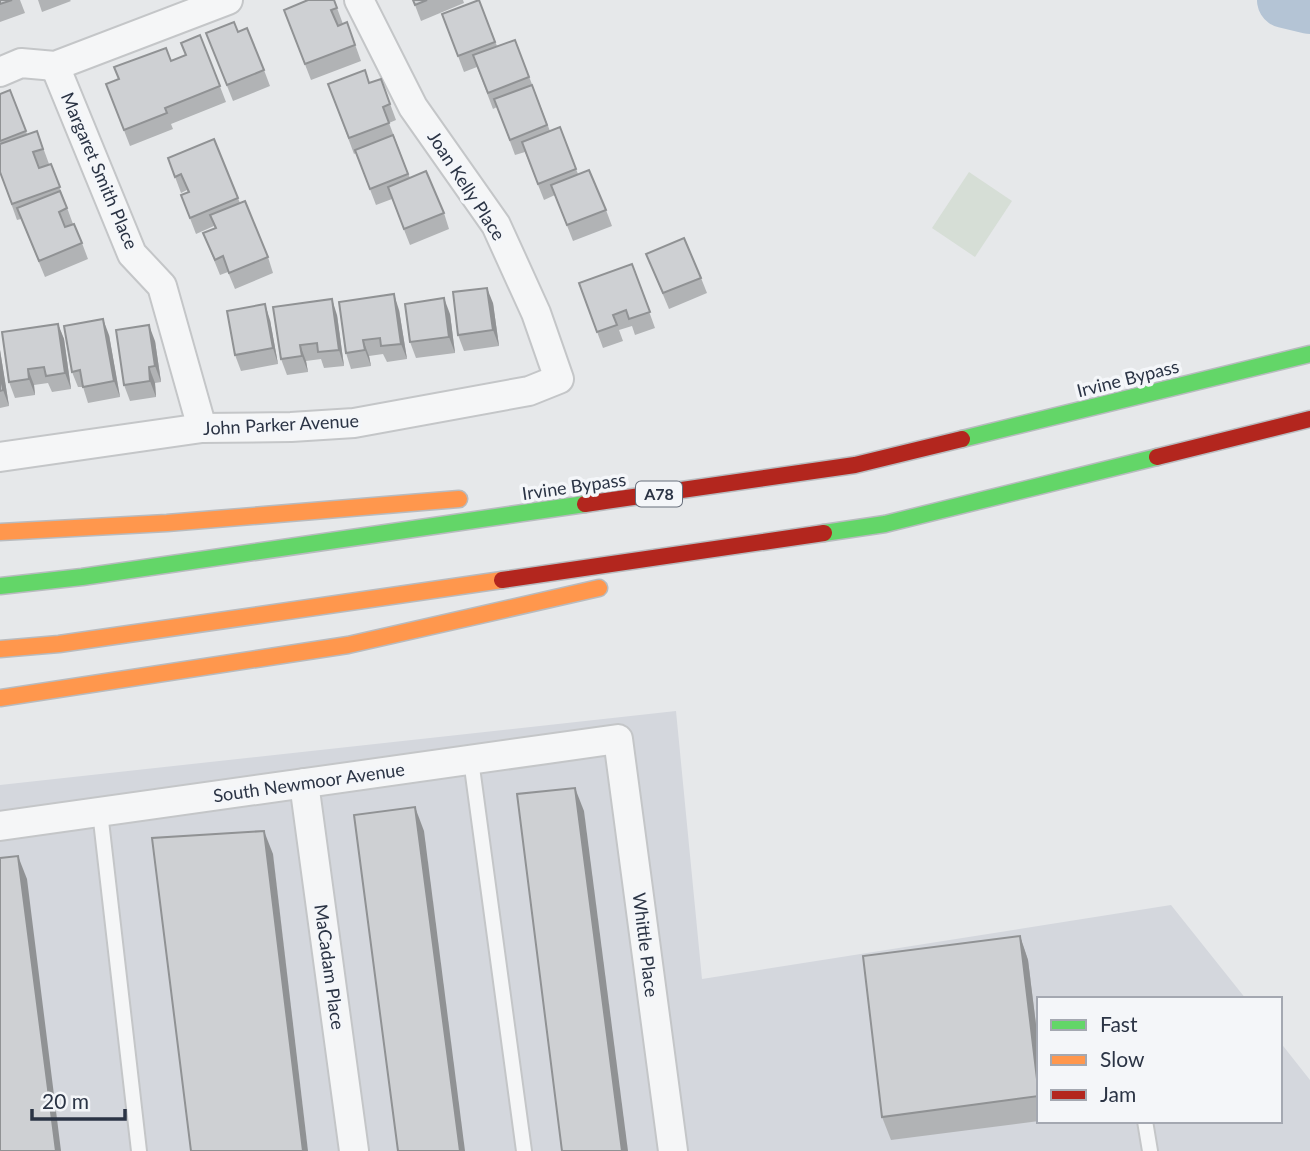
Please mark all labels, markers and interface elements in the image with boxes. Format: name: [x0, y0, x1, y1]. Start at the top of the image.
street label: Margaret Smith Place: [57, 89, 143, 252]
street label: Joan Kelly Place: [423, 127, 510, 244]
street label: Irvine Bypass: [1074, 355, 1181, 401]
street label: John Parker Avenue: [202, 409, 359, 439]
street label: Irvine Bypass: [521, 468, 627, 504]
road number: A78: [636, 481, 682, 506]
street label: South Newmoor Avenue: [212, 758, 406, 806]
street label: Whittle Place: [629, 891, 663, 999]
street label: MaCadam Place: [310, 903, 350, 1031]
legend: [1037, 997, 1282, 1123]
text: Fast: [1100, 1011, 1138, 1036]
text: Slow: [1100, 1046, 1145, 1071]
scale bar: [32, 1078, 124, 1122]
text: Jam: [1100, 1081, 1136, 1106]
text: 20 m: [42, 1088, 89, 1113]

